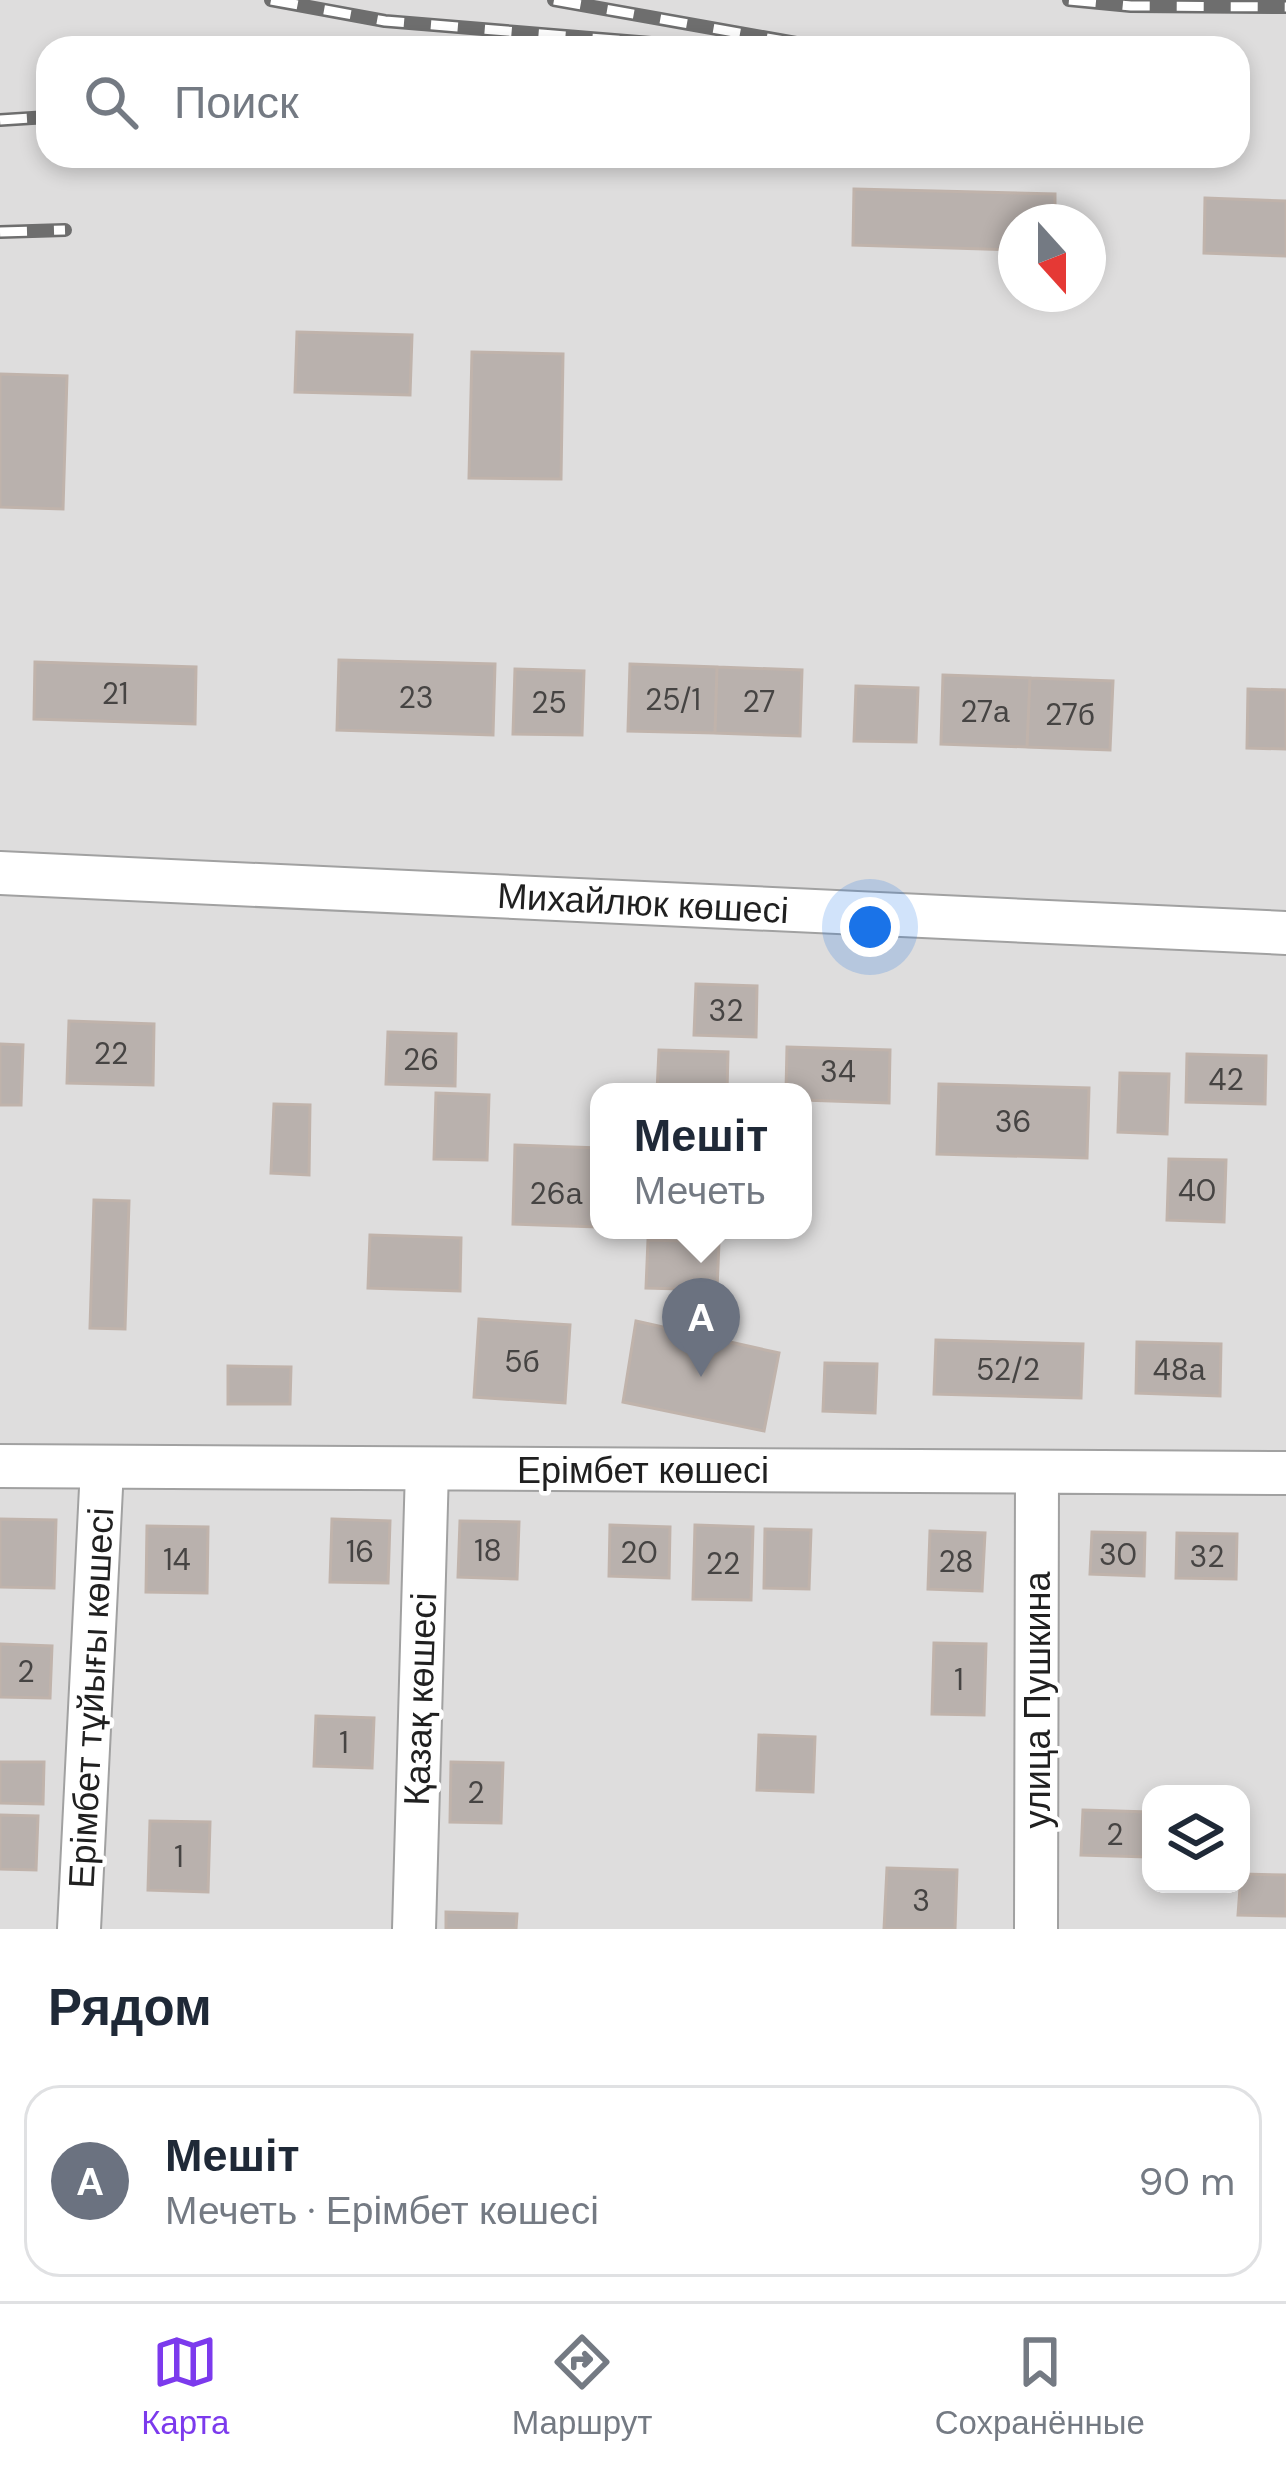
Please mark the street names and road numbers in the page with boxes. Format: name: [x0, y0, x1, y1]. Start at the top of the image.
street label: Михайлюк көшесі: [496, 872, 790, 934]
street label: Ерімбет көшесі: [517, 1447, 769, 1494]
street label: Ерімбет тұйығы көшесі: [58, 1506, 124, 1890]
street label: улица Пушкина: [1014, 1570, 1061, 1829]
street label: Қазақ көшесі: [393, 1592, 447, 1806]

